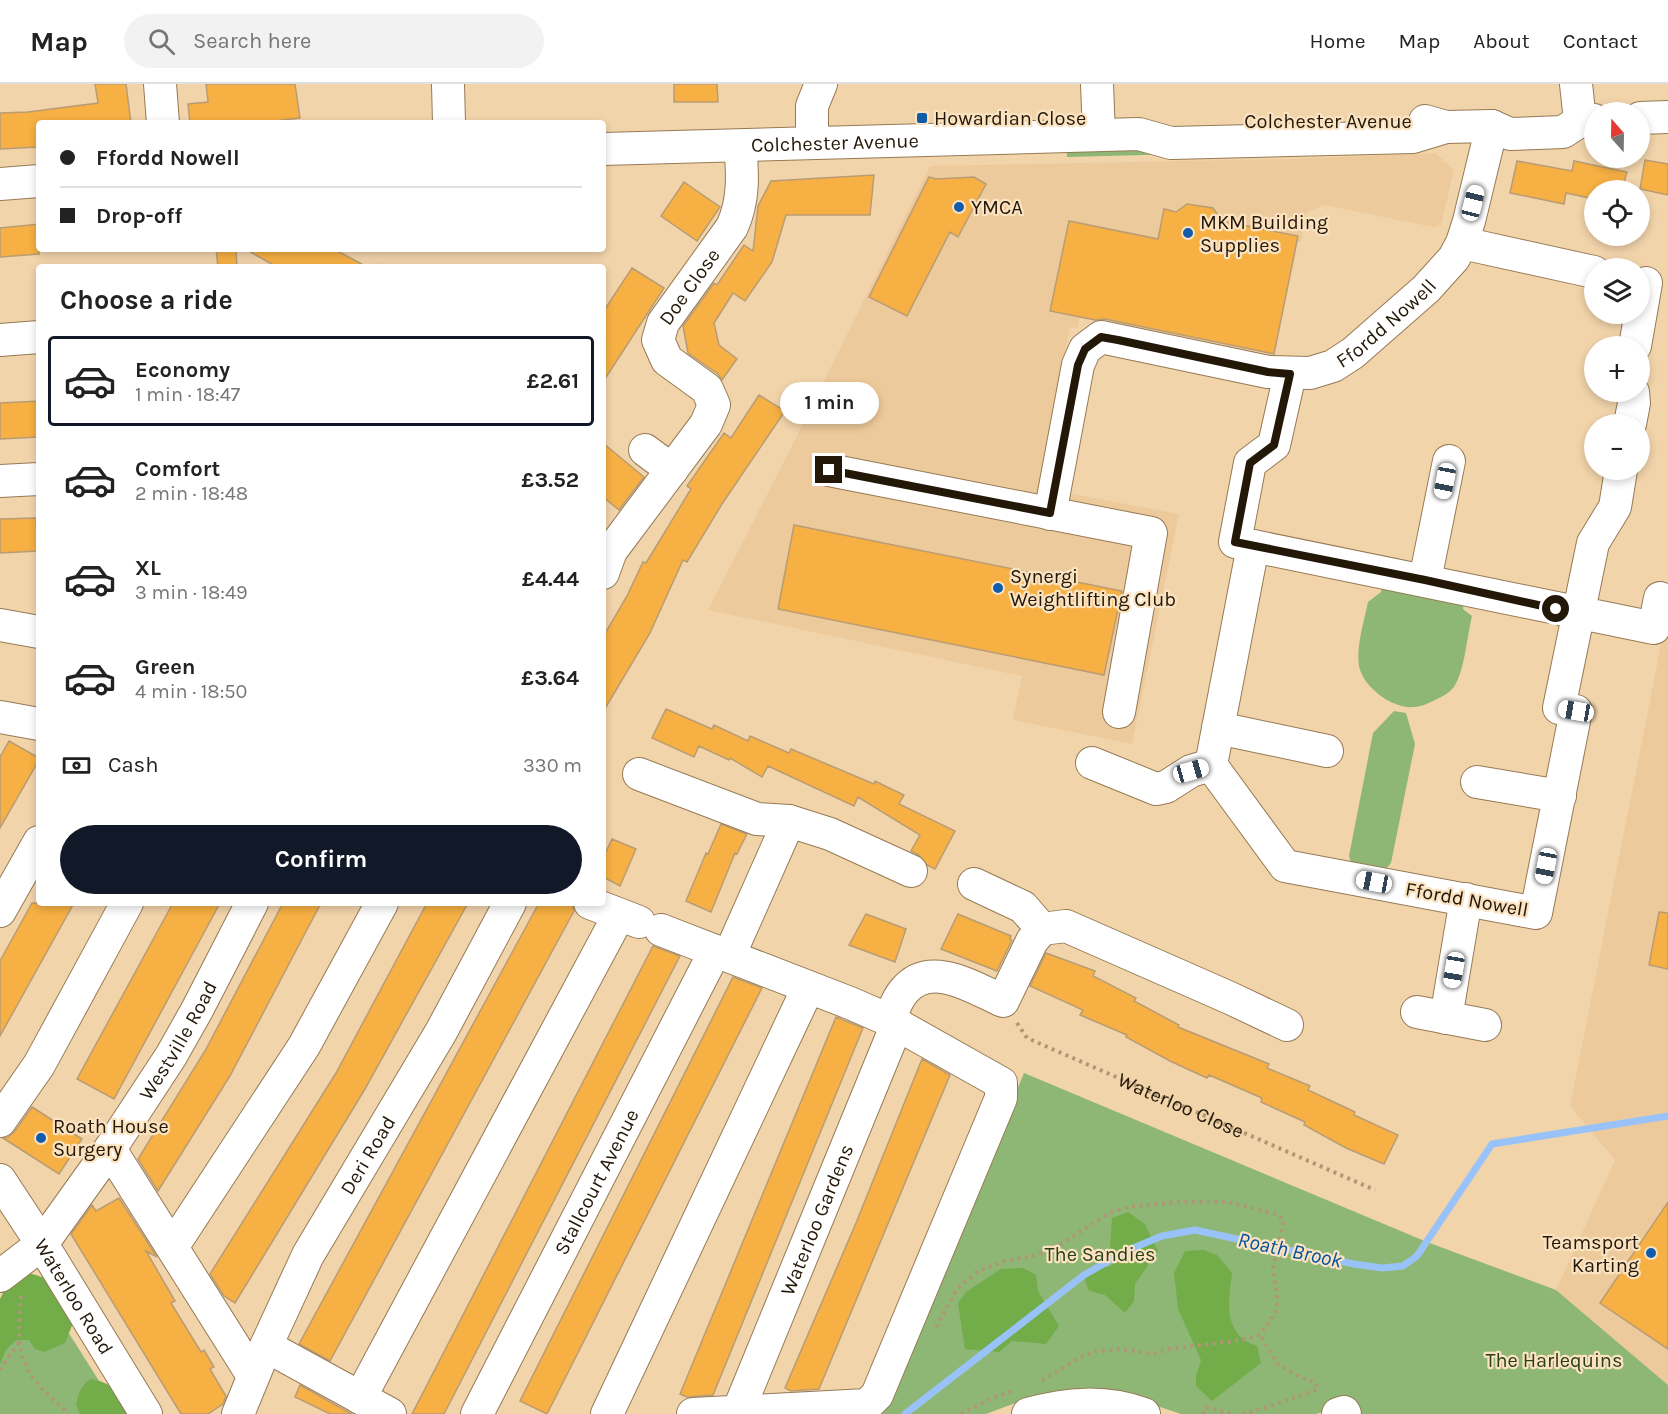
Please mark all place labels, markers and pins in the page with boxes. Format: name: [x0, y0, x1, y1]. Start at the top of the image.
place label: Howardian Close: [934, 107, 1086, 130]
marker: Howardian Close: [915, 111, 929, 125]
place label: YMCA: [971, 196, 1023, 219]
marker: YMCA: [952, 200, 966, 214]
place label: MKM Building Supplies: [1200, 211, 1328, 257]
marker: MKM Building Supplies: [1181, 226, 1195, 240]
place label: Synergi Weightlifting Club: [1010, 565, 1176, 611]
marker: Synergi Weightlifting Club: [991, 581, 1005, 595]
place label: Roath House Surgery: [53, 1115, 169, 1161]
marker: Roath House Surgery: [34, 1131, 48, 1145]
place label: Teamsport Karting: [1543, 1231, 1639, 1277]
marker: Teamsport Karting: [1644, 1246, 1658, 1260]

